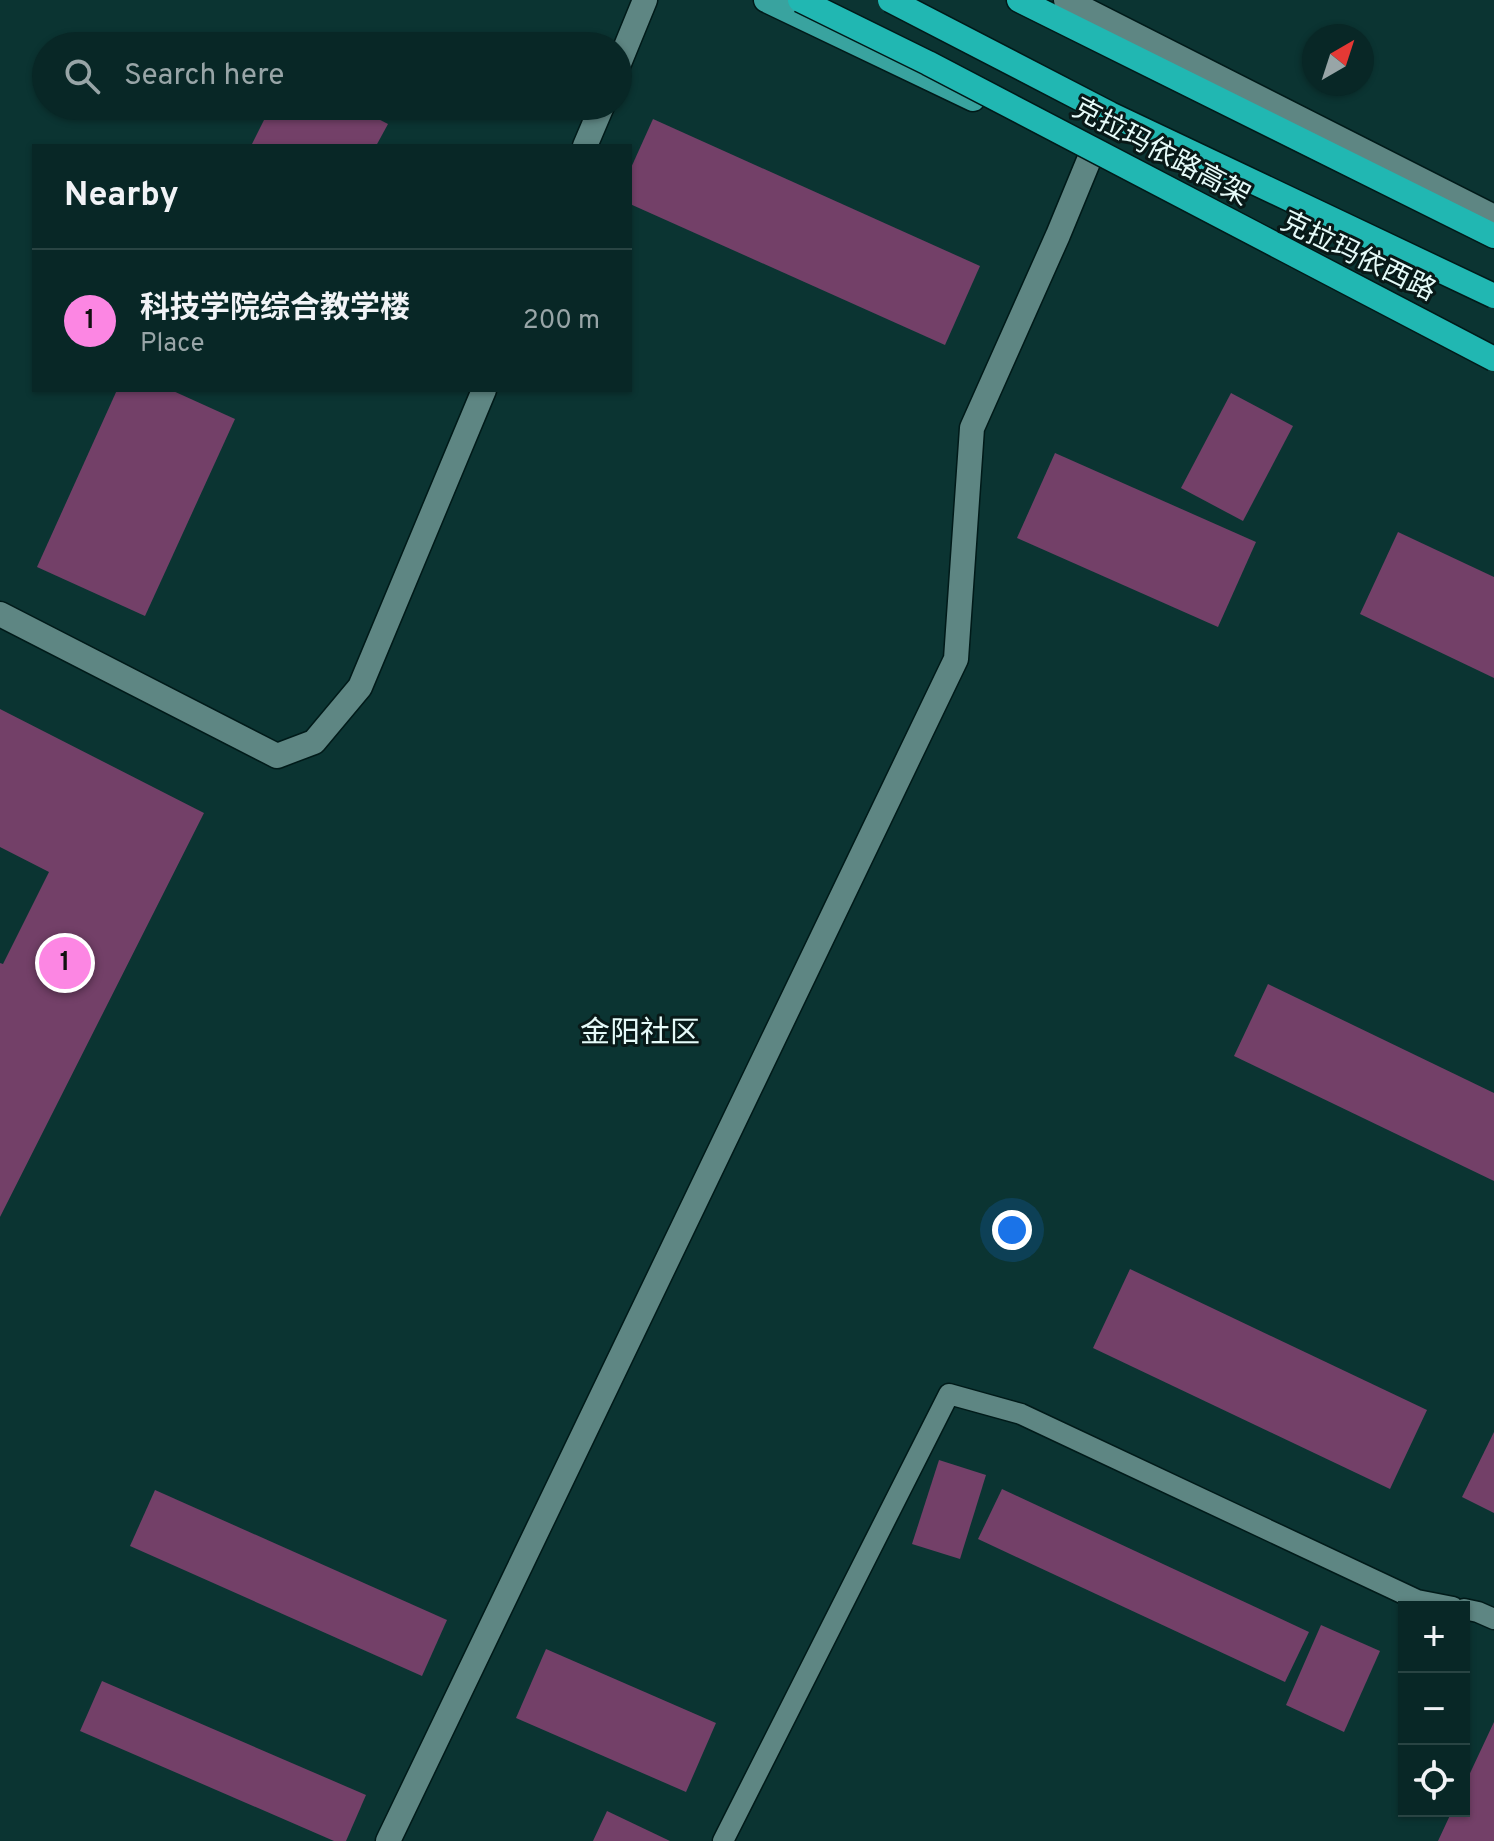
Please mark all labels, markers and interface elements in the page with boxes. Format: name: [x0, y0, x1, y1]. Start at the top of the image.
north arrow: [1302, 24, 1374, 96]
search box: [32, 32, 632, 120]
icon: search: [60, 54, 104, 98]
text: Search here: [124, 58, 284, 95]
street label: 克拉玛依路高架: [1066, 92, 1256, 216]
text: Nearby: [64, 175, 179, 218]
street label: 克拉玛依西路: [1274, 205, 1441, 311]
text: 科技学院综合教学楼: [140, 291, 410, 328]
text: 1: [85, 305, 95, 338]
text: 200 m: [523, 305, 600, 338]
text: Place: [140, 328, 204, 361]
pin: 1: [39, 933, 91, 993]
district label: 金阳社区: [580, 1016, 700, 1053]
your location: [992, 1210, 1032, 1250]
map controls: [1398, 1601, 1470, 1817]
button: +: [1398, 1601, 1470, 1673]
button: −: [1398, 1673, 1470, 1745]
button: locate: [1398, 1745, 1470, 1817]

